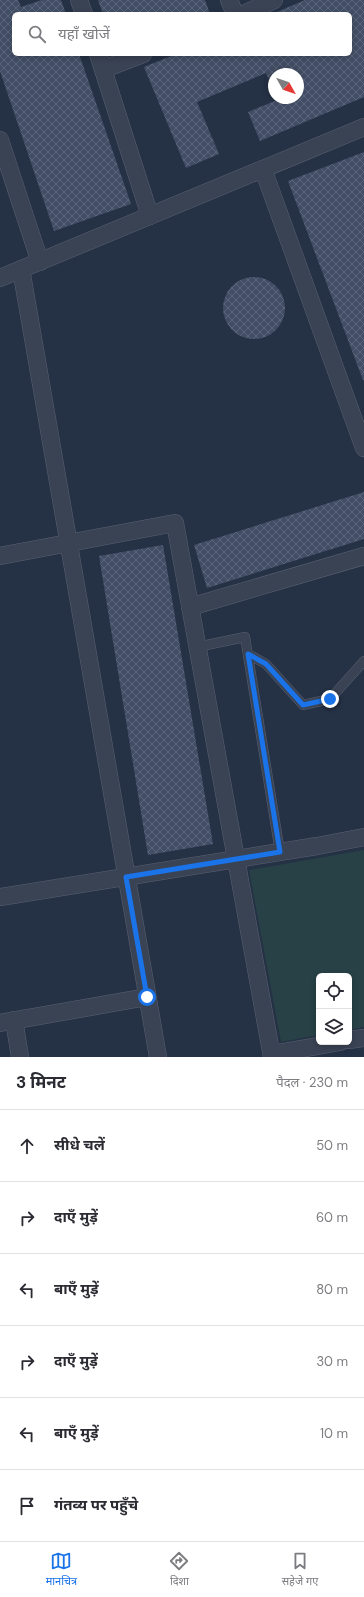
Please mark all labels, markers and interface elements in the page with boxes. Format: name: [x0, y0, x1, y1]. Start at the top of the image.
search box: [12, 12, 352, 56]
icon: search: [26, 23, 48, 45]
text: यहाँ खोजें: [58, 24, 110, 44]
north arrow: [268, 68, 304, 104]
route end: [321, 690, 339, 708]
map controls: [316, 973, 352, 1045]
button: locate: [316, 973, 352, 1009]
route start: [138, 988, 156, 1006]
button: layers: [316, 1009, 352, 1045]
text: 3 मिनट: [16, 1071, 66, 1093]
text: पैदल · 230 m: [276, 1074, 348, 1091]
icon: ahead: [16, 1135, 38, 1157]
text: सीधे चलें: [54, 1135, 105, 1155]
text: 50 m: [316, 1137, 348, 1154]
icon: right: [16, 1207, 38, 1229]
text: दाएँ मुड़ें: [54, 1207, 98, 1227]
text: 60 m: [316, 1209, 348, 1226]
icon: left: [16, 1279, 38, 1301]
text: बाएँ मुड़ें: [54, 1279, 99, 1299]
text: 80 m: [316, 1281, 348, 1298]
icon: right: [16, 1351, 38, 1373]
text: दाएँ मुड़ें: [54, 1351, 98, 1371]
text: 30 m: [316, 1353, 348, 1370]
icon: left: [16, 1423, 38, 1445]
text: बाएँ मुड़ें: [54, 1423, 99, 1443]
text: 10 m: [320, 1425, 348, 1442]
icon: arrive: [16, 1495, 38, 1517]
text: गंतव्य पर पहुँचे: [54, 1495, 138, 1515]
tab: मानचित्र: [46, 1550, 77, 1589]
tab: दिशा: [168, 1550, 190, 1589]
tab: सहेजे गए: [282, 1550, 318, 1589]

